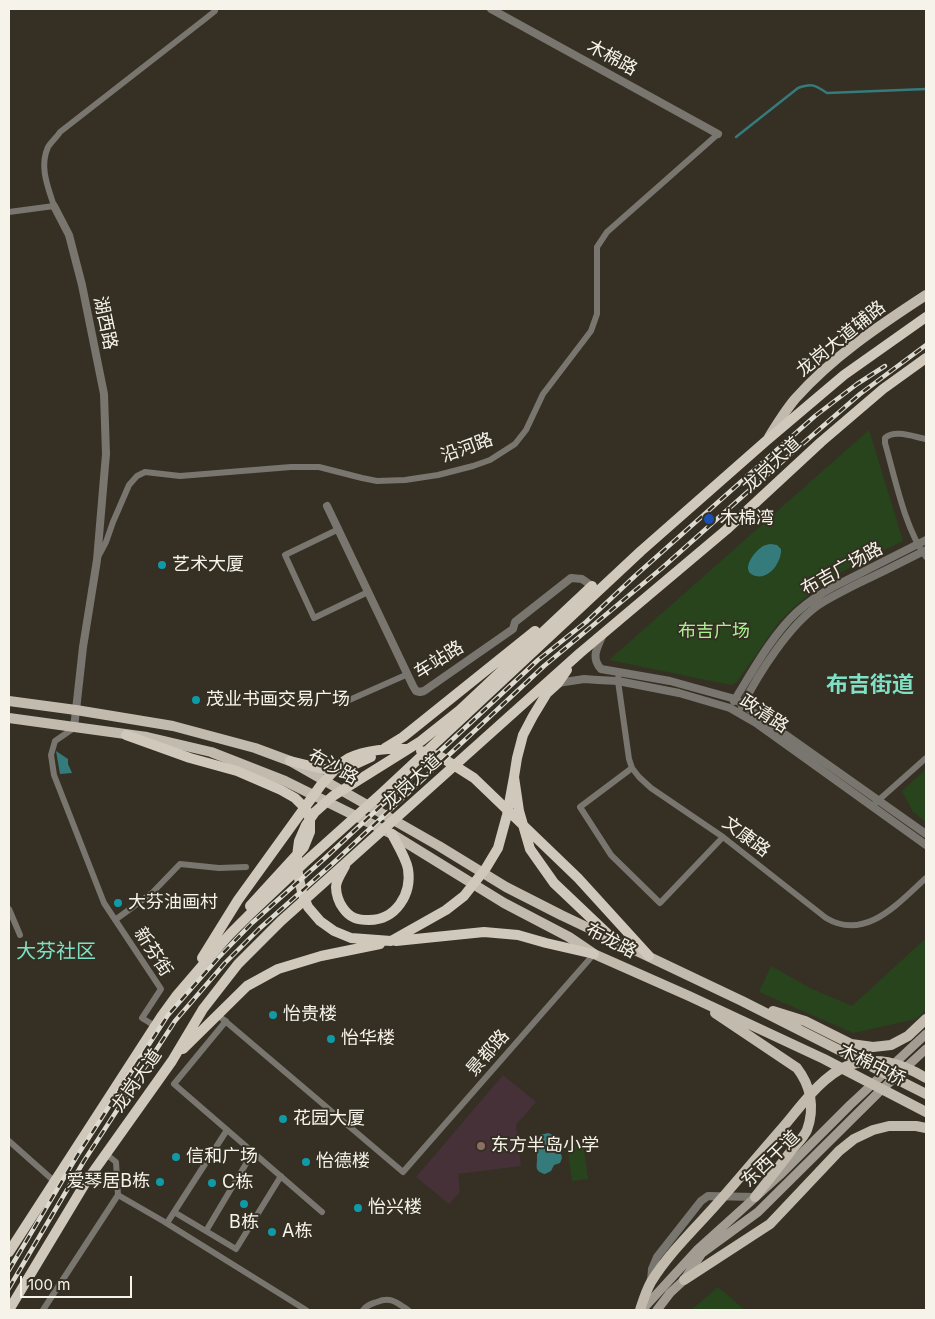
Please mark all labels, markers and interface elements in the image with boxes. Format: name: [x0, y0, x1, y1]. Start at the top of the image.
street label: 木棉路: [583, 35, 641, 81]
street label: 湖西路: [89, 294, 121, 352]
street label: 龙岗大道辅路: [792, 297, 890, 381]
street label: 沿河路: [438, 429, 496, 467]
street label: 龙岗大道: [738, 433, 806, 497]
place label: 木棉湾: [720, 508, 774, 530]
marker: 木棉湾: [702, 512, 716, 526]
street label: 布吉广场路: [797, 538, 887, 600]
place label: 艺术大厦: [172, 554, 244, 576]
marker: 艺术大厦: [156, 559, 168, 571]
park label: 布吉广场: [678, 621, 750, 643]
street label: 车站路: [410, 637, 468, 683]
district label: 布吉街道: [826, 672, 914, 698]
place label: 茂业书画交易广场: [206, 689, 350, 711]
street label: 政清路: [735, 690, 793, 738]
marker: 茂业书画交易广场: [190, 694, 202, 706]
street label: 布沙路: [304, 744, 362, 790]
street label: 龙岗大道: [378, 750, 446, 814]
street label: 文康路: [718, 812, 774, 862]
place label: 大芬油画村: [128, 892, 218, 914]
marker: 大芬油画村: [112, 897, 124, 909]
street label: 布龙路: [582, 919, 640, 963]
street label: 新芬街: [129, 923, 177, 981]
district label: 大芬社区: [16, 940, 96, 964]
place label: 怡贵楼: [283, 1004, 337, 1026]
marker: 怡贵楼: [267, 1009, 279, 1021]
street label: 景都路: [462, 1026, 514, 1080]
place label: 怡华楼: [341, 1028, 395, 1050]
marker: 怡华楼: [325, 1033, 337, 1045]
street label: 木棉中桥: [835, 1039, 909, 1091]
street label: 龙岗大道: [108, 1045, 166, 1117]
place label: 花园大厦: [293, 1108, 365, 1130]
marker: 花园大厦: [277, 1113, 289, 1125]
street label: 东西干道: [738, 1126, 804, 1192]
place label: 东方半岛小学: [491, 1135, 599, 1157]
marker: 东方半岛小学: [475, 1140, 487, 1152]
place label: 信和广场: [186, 1146, 258, 1168]
marker: 信和广场: [170, 1151, 182, 1163]
place label: 怡德楼: [316, 1151, 370, 1173]
marker: 怡德楼: [300, 1156, 312, 1168]
place label: 爱琴居B栋: [66, 1171, 150, 1193]
place label: C栋: [222, 1172, 253, 1194]
marker: 爱琴居B栋: [154, 1176, 166, 1188]
marker: C栋: [206, 1177, 218, 1189]
place label: 怡兴楼: [368, 1197, 422, 1219]
marker: B栋: [238, 1198, 250, 1210]
marker: 怡兴楼: [352, 1202, 364, 1214]
place label: B栋: [229, 1212, 259, 1234]
place label: A栋: [282, 1221, 312, 1243]
marker: A栋: [266, 1226, 278, 1238]
scale bar: [22, 1266, 135, 1298]
text: 100 m: [28, 1275, 70, 1294]

